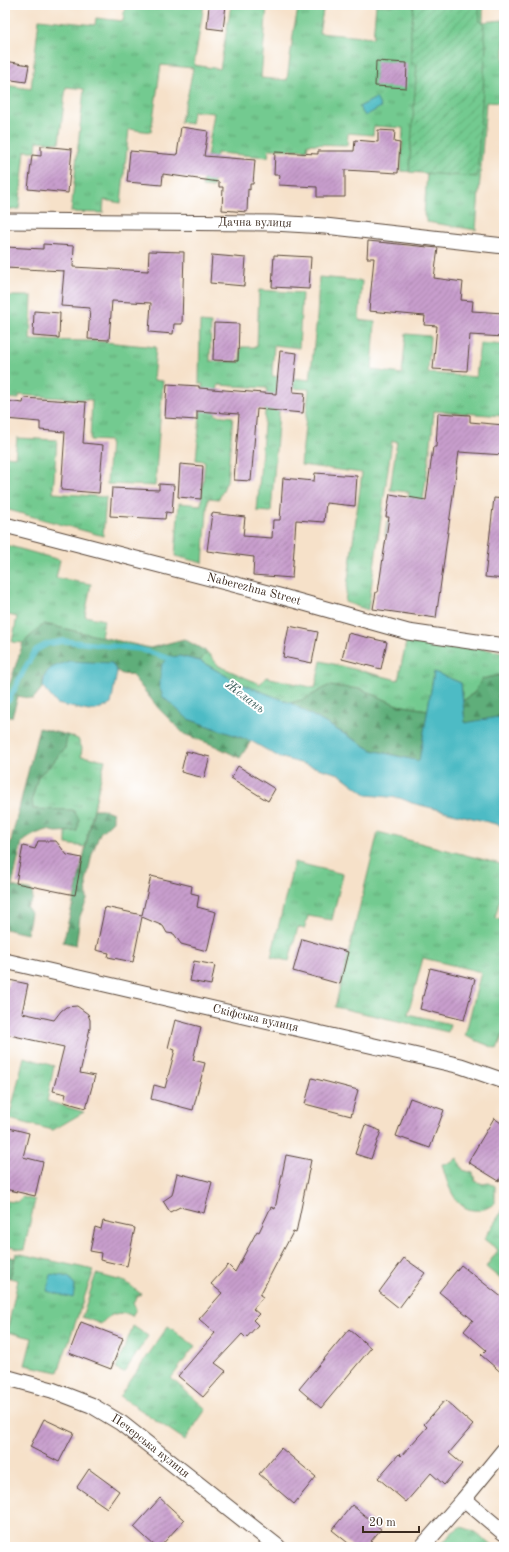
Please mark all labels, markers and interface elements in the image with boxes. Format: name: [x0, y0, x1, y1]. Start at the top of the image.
street label: Дачна вулиця: [218, 217, 292, 230]
street label: Naberezhna Street: [205, 571, 302, 608]
water label: Желань: [223, 678, 267, 716]
street label: Скіфська вулиця: [211, 1003, 300, 1034]
street label: Печерська вулиця: [109, 1413, 191, 1480]
scale bar: [363, 1508, 419, 1534]
text: 20 m: [369, 1517, 396, 1529]

